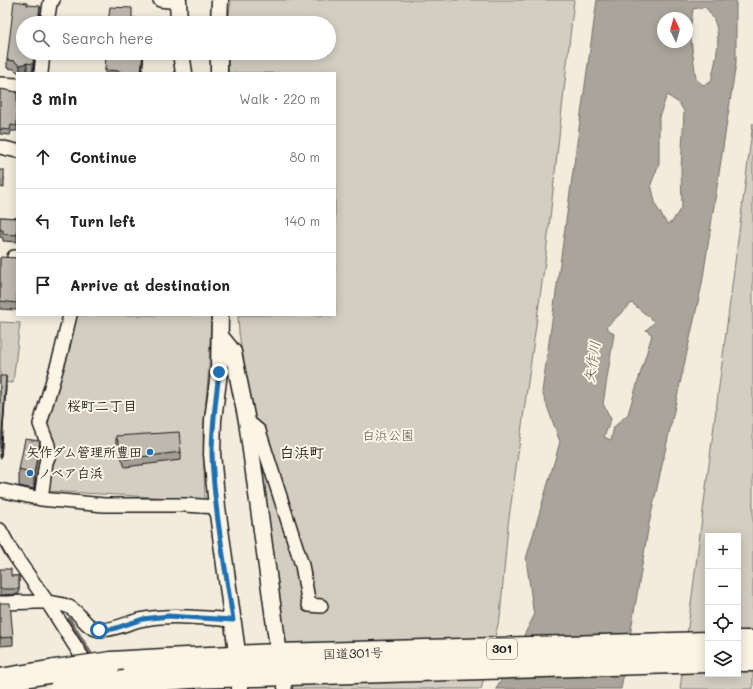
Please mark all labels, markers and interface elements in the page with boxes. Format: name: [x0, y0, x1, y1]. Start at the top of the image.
north arrow: [657, 12, 693, 48]
search box: [16, 16, 336, 60]
icon: search: [30, 27, 52, 49]
text: Search here: [62, 28, 153, 48]
text: 3 min: [32, 87, 77, 109]
text: Walk · 220 m: [239, 90, 320, 107]
icon: ahead: [32, 146, 54, 168]
text: Continue: [70, 147, 137, 167]
text: 80 m: [290, 148, 320, 165]
icon: left: [32, 210, 54, 232]
text: Turn left: [70, 211, 135, 231]
text: 140 m: [284, 212, 320, 229]
icon: arrive: [32, 274, 54, 296]
text: Arrive at destination: [70, 275, 230, 295]
water label: 矢作川: [579, 340, 604, 384]
route end: [210, 363, 228, 381]
district label: 桜町二丁目: [67, 396, 137, 415]
park label: 白浜公園: [362, 426, 414, 443]
district label: 白浜町: [279, 442, 325, 462]
place label: 矢作ダム管理所豊田: [26, 443, 142, 460]
marker: 矢作ダム管理所豊田: [145, 447, 155, 457]
place label: ノベア白浜: [38, 464, 103, 481]
marker: ノベア白浜: [25, 468, 35, 478]
map controls: [705, 533, 741, 677]
button: +: [705, 533, 741, 569]
button: −: [705, 569, 741, 605]
button: locate: [705, 605, 741, 641]
route start: [90, 621, 108, 639]
road number: 301: [487, 639, 517, 659]
button: layers: [705, 641, 741, 677]
street label: 国道301号: [322, 643, 383, 662]

